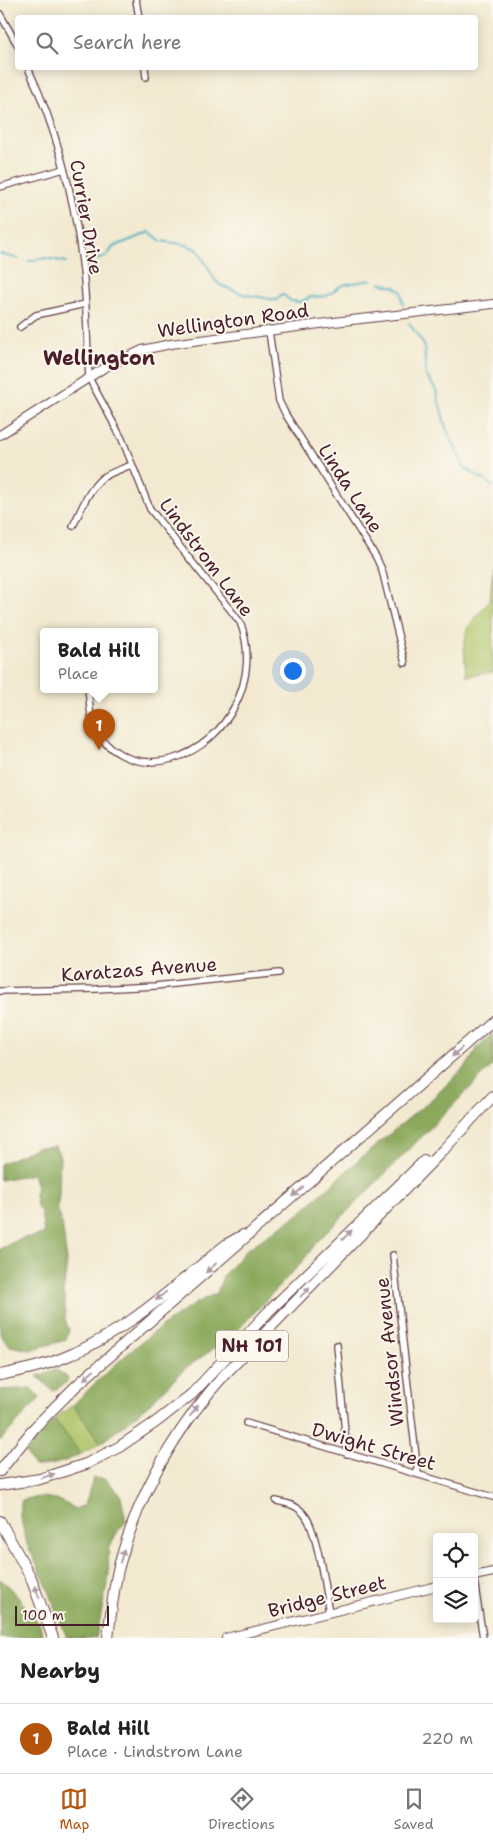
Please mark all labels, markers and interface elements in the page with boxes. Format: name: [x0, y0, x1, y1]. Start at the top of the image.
search box: [15, 15, 478, 70]
icon: search: [33, 29, 61, 57]
text: Search here: [73, 30, 182, 55]
street label: Currier Drive: [64, 158, 109, 277]
street label: Wellington Road: [156, 298, 310, 343]
district label: Wellington: [43, 345, 155, 371]
street label: Linda Lane: [313, 439, 389, 538]
street label: Lindstrom Lane: [154, 493, 259, 622]
popup: [40, 628, 158, 693]
text: Bald Hill: [58, 638, 140, 663]
your location: [280, 658, 306, 684]
text: Place: [58, 663, 98, 684]
pin: 1: [83, 709, 115, 750]
street label: Karatzas Avenue: [60, 952, 218, 987]
one-way arrow: [451, 1046, 463, 1058]
one-way arrow: [291, 1187, 304, 1198]
one-way arrow: [341, 1229, 353, 1241]
one-way arrow: [206, 1262, 218, 1274]
street label: Windsor Avenue: [369, 1276, 410, 1428]
one-way arrow: [298, 1286, 310, 1298]
one-way arrow: [155, 1291, 168, 1302]
road number: NH 101: [216, 1330, 288, 1362]
one-way arrow: [83, 1369, 95, 1381]
one-way arrow: [189, 1404, 199, 1418]
street label: Dwight Street: [309, 1417, 439, 1476]
one-way arrow: [40, 1472, 55, 1479]
map controls: [433, 1533, 478, 1623]
button: locate: [433, 1533, 478, 1578]
one-way arrow: [119, 1548, 127, 1563]
street label: Bridge Street: [265, 1570, 389, 1623]
button: layers: [433, 1578, 478, 1623]
one-way arrow: [32, 1585, 40, 1599]
scale bar: [15, 1603, 109, 1626]
text: 100 m: [22, 1606, 64, 1624]
text: Nearby: [20, 1657, 100, 1685]
text: Bald Hill: [67, 1716, 150, 1741]
text: 1: [32, 1728, 40, 1749]
text: 220 m: [421, 1728, 473, 1749]
text: Place · Lindstrom Lane: [67, 1741, 243, 1762]
tab: Map: [59, 1785, 89, 1833]
tab: Directions: [208, 1785, 275, 1833]
tab: Saved: [394, 1785, 434, 1833]

